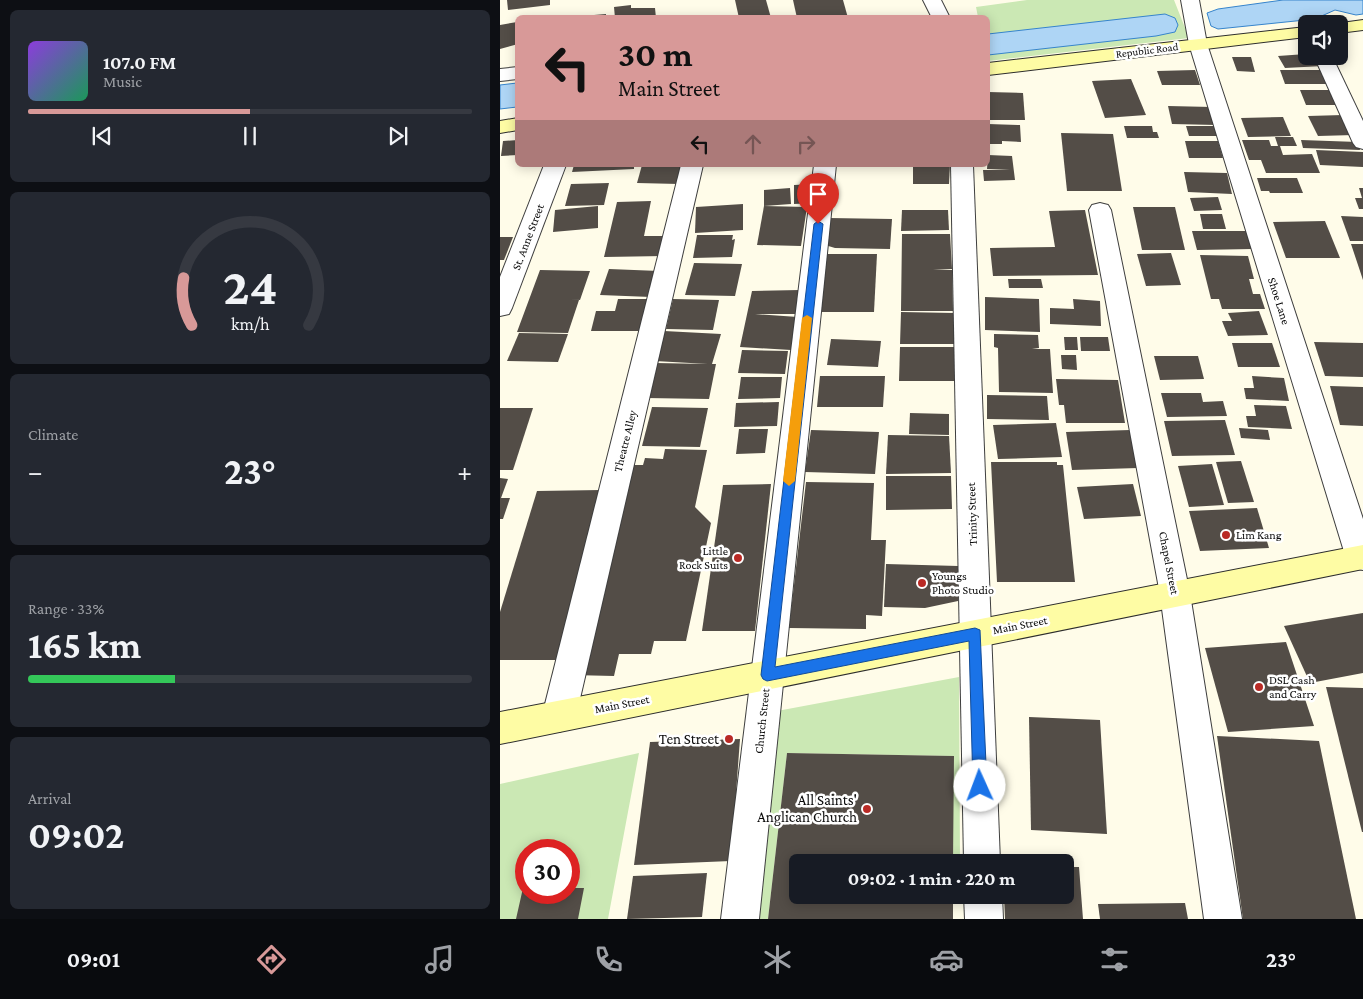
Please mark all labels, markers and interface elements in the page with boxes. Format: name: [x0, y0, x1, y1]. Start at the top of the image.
map controls: [1298, 15, 1348, 65]
button: sound: [1298, 15, 1348, 65]
icon: left: [535, 35, 600, 100]
text: 30 m: [618, 35, 693, 74]
street label: Republic Road: [1115, 40, 1179, 61]
text: 107.0 FM: [103, 52, 176, 73]
text: Music: [103, 73, 142, 90]
text: Main Street: [618, 76, 720, 101]
icon: previous: [88, 122, 116, 150]
icon: pause: [236, 122, 264, 150]
icon: next: [384, 122, 412, 150]
icon: left: [686, 130, 714, 158]
icon: ahead: [739, 130, 767, 158]
icon: right: [792, 130, 820, 158]
pin: [797, 173, 839, 224]
icon: arrive: [804, 180, 832, 208]
street label: St. Anne Street: [509, 201, 547, 272]
text: 24: [223, 257, 277, 315]
street label: Shoe Lane: [1265, 276, 1293, 326]
text: km/h: [231, 314, 270, 334]
street label: Theatre Alley: [611, 408, 640, 473]
text: Climate: [28, 426, 78, 443]
text: 23°: [224, 450, 276, 492]
text: −: [28, 456, 43, 487]
text: +: [457, 456, 472, 487]
street label: Trinity Street: [964, 481, 980, 546]
place label: Lim Kang: [1236, 528, 1282, 542]
marker: Lim Kang: [1220, 529, 1232, 541]
street label: Chapel Street: [1156, 530, 1182, 597]
place label: Little Rock Suits: [679, 544, 728, 572]
marker: Little Rock Suits: [732, 552, 744, 564]
place label: Youngs Photo Studio: [932, 569, 994, 597]
marker: Youngs Photo Studio: [916, 577, 928, 589]
text: Range · 33%: [28, 600, 104, 617]
street label: Main Street: [991, 613, 1050, 637]
text: 165 km: [28, 624, 141, 666]
place label: DSL Cash and Carry: [1269, 673, 1317, 701]
marker: DSL Cash and Carry: [1253, 681, 1265, 693]
street label: Church Street: [752, 687, 772, 754]
street label: Main Street: [593, 692, 652, 716]
place label: Ten Street: [659, 731, 720, 747]
marker: Ten Street: [723, 733, 735, 745]
position arrow: [953, 759, 1005, 811]
text: Arrival: [28, 790, 72, 807]
place label: All Saints' Anglican Church: [757, 792, 857, 826]
marker: All Saints' Anglican Church: [861, 803, 873, 815]
text: 09:02: [28, 814, 124, 856]
speed limit sign: 30: [515, 839, 580, 904]
text: 09:02 · 1 min · 220 m: [848, 868, 1015, 889]
icon: directions: [254, 942, 289, 977]
icon: music: [422, 942, 457, 977]
icon: phone: [591, 942, 626, 977]
icon: climate: [760, 942, 795, 977]
icon: car: [929, 942, 964, 977]
icon: filters: [1097, 942, 1132, 977]
text: 09:01: [67, 947, 120, 972]
text: 23°: [1266, 947, 1296, 972]

